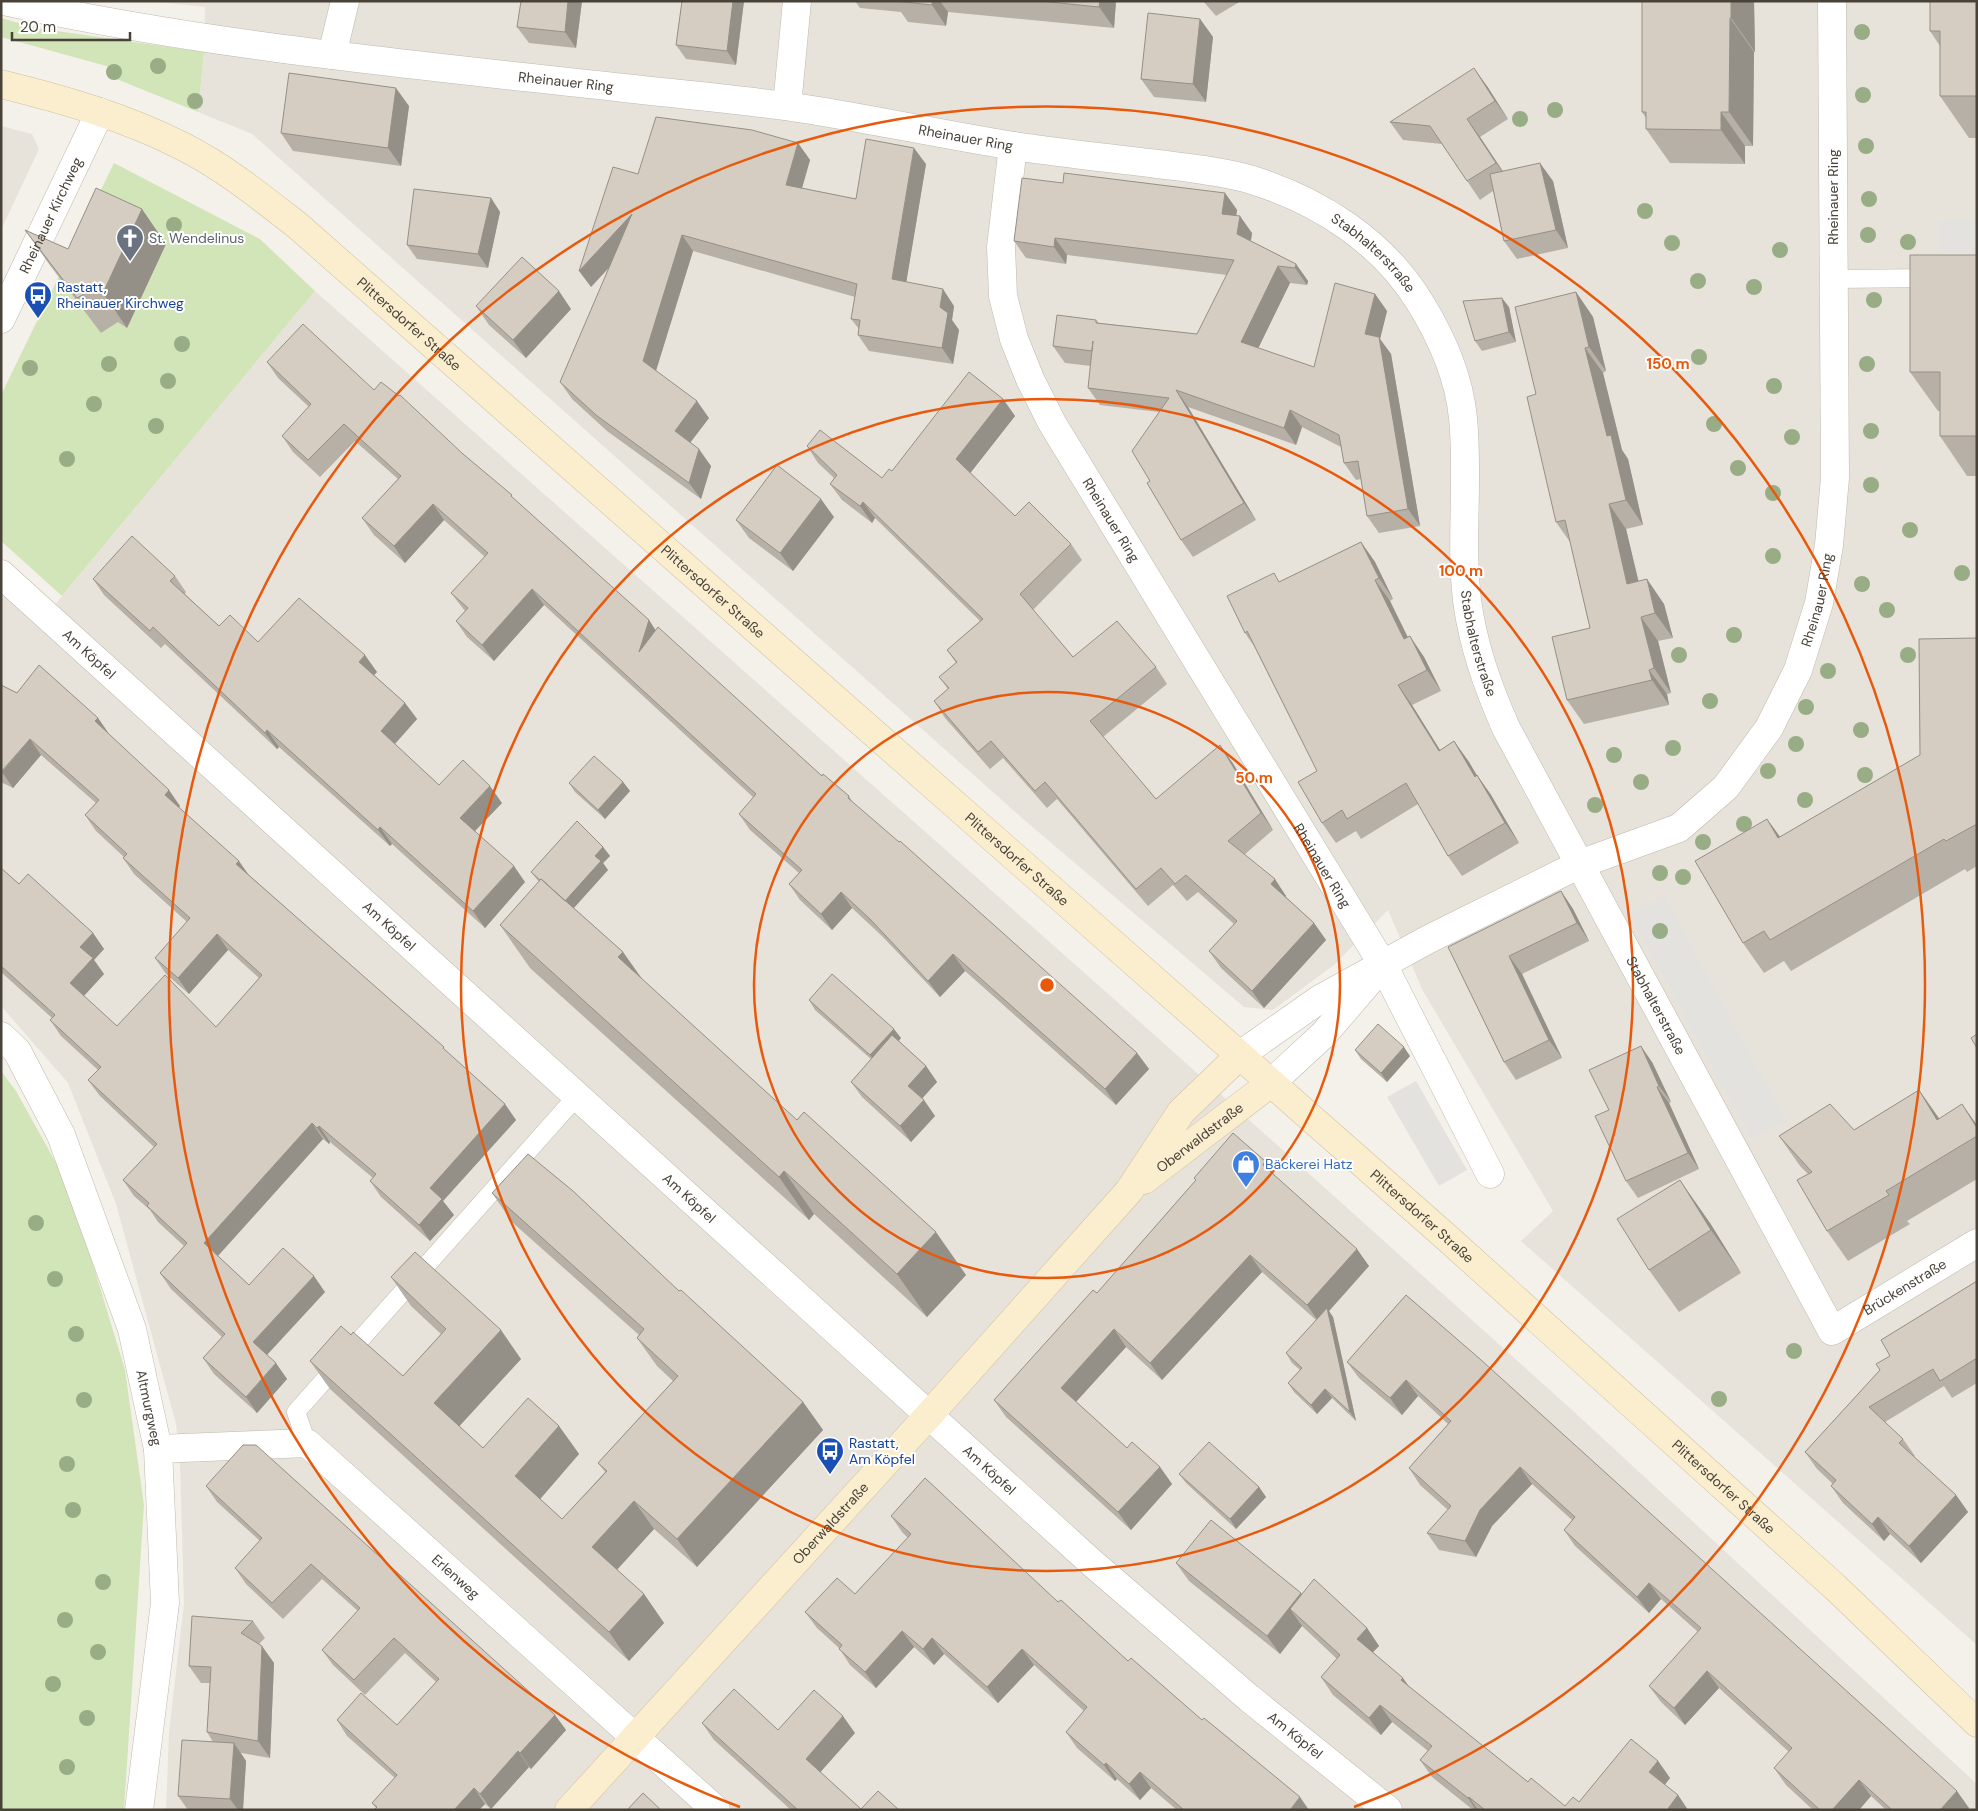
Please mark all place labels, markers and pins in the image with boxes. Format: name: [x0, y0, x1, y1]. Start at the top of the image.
church icon: St. Wendelinus: [115, 223, 145, 262]
place label: St. Wendelinus: [149, 229, 244, 247]
place label: Rastatt, Rheinauer Kirchweg: [57, 278, 184, 312]
bus stop icon: Rastatt, Rheinauer Kirchweg: [23, 280, 53, 319]
centre of rings: [1038, 976, 1056, 994]
shop icon: Bäckerei Hatz: [1231, 1149, 1261, 1188]
place label: Bäckerei Hatz: [1265, 1155, 1352, 1173]
place label: Rastatt, Am Köpfel: [849, 1434, 915, 1468]
bus stop icon: Rastatt, Am Köpfel: [815, 1436, 845, 1475]

